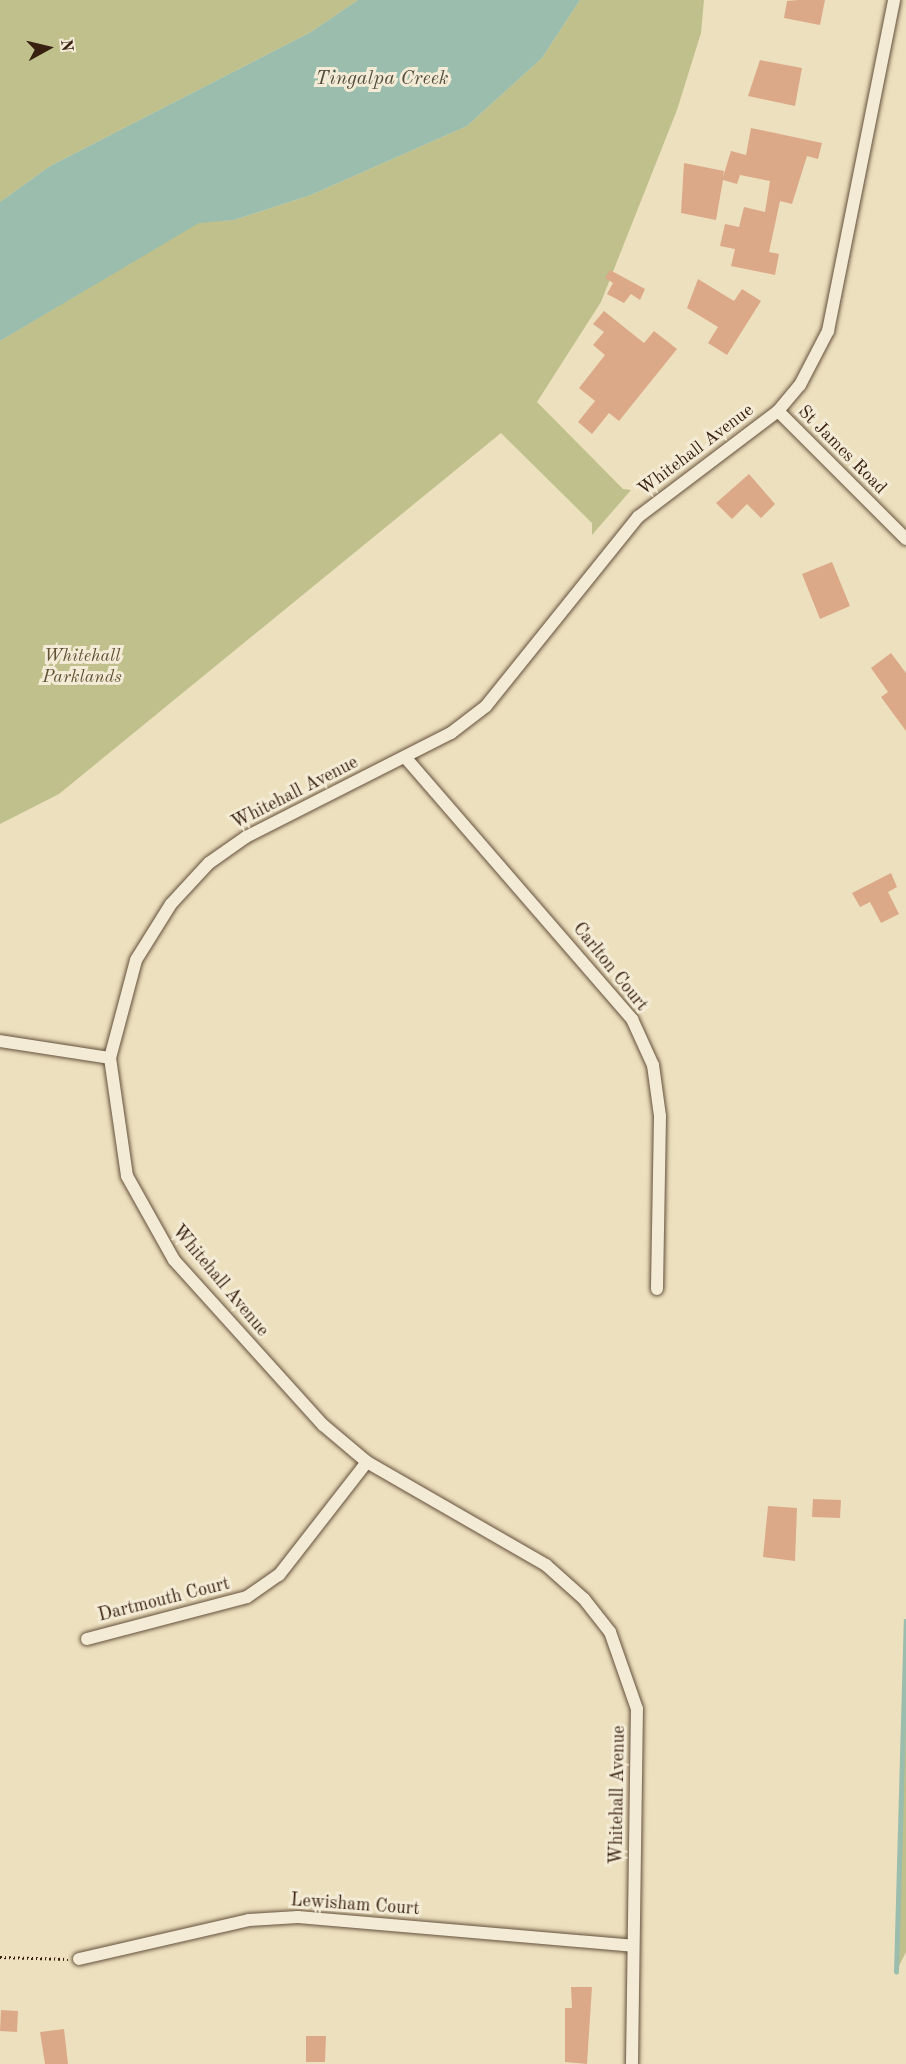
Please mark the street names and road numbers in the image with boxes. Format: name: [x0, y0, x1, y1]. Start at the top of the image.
street label: Whitehall Avenue: [634, 400, 758, 500]
street label: St James Road: [793, 401, 891, 499]
street label: Whitehall Avenue: [228, 752, 362, 834]
street label: Carlton Court: [568, 918, 652, 1016]
street label: Whitehall Avenue: [167, 1221, 273, 1341]
street label: Dartmouth Court: [96, 1573, 232, 1627]
street label: Whitehall Avenue: [606, 1725, 630, 1865]
street label: Lewisham Court: [290, 1890, 420, 1920]

